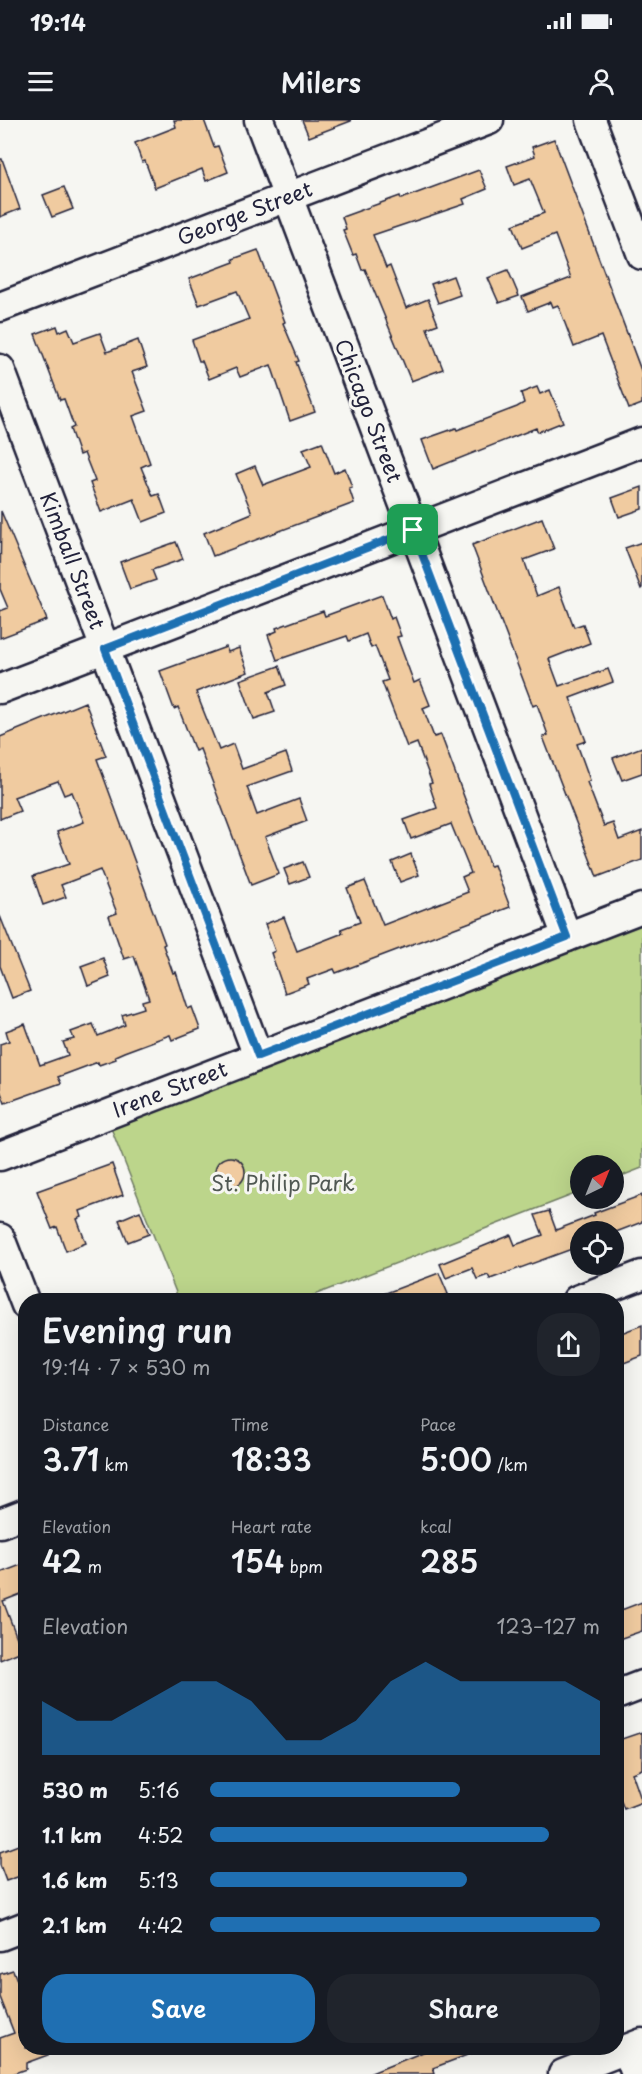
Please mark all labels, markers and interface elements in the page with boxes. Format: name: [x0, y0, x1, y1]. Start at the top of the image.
text: 19:14: [30, 5, 86, 38]
text: Milers: [281, 61, 361, 102]
icon: menu: [24, 65, 57, 98]
icon: person: [585, 65, 618, 98]
street label: George Street: [172, 172, 317, 253]
street label: Chicago Street: [328, 334, 412, 487]
street label: Kimball Street: [33, 487, 115, 634]
pin: [387, 504, 438, 555]
icon: arrive: [396, 513, 429, 546]
street label: Irene Street: [107, 1052, 231, 1125]
north arrow: [570, 1155, 624, 1209]
map controls: [570, 1155, 624, 1275]
park label: St. Philip Park: [211, 1166, 355, 1198]
button: locate: [570, 1221, 624, 1275]
text: Evening run: [42, 1304, 233, 1354]
button: share: [537, 1313, 600, 1376]
text: 19:14 · 7 × 530 m: [42, 1352, 210, 1382]
text: Distance: [42, 1412, 109, 1436]
text: Time: [231, 1412, 269, 1436]
text: Pace: [420, 1412, 456, 1436]
text: 3.71: [42, 1436, 99, 1481]
text: 18:33: [231, 1436, 312, 1481]
text: 5:00: [420, 1436, 492, 1481]
text: km: [99, 1452, 129, 1476]
text: /km: [492, 1452, 528, 1476]
text: Elevation: [42, 1514, 111, 1538]
text: Heart rate: [231, 1514, 312, 1538]
text: kcal: [420, 1514, 452, 1538]
text: 42: [42, 1538, 82, 1583]
text: 154: [231, 1538, 284, 1583]
text: 285: [420, 1538, 479, 1583]
text: m: [82, 1554, 102, 1578]
text: bpm: [284, 1554, 323, 1578]
text: Elevation: [42, 1611, 128, 1641]
text: 123–127 m: [497, 1611, 600, 1641]
text: 530 m: [42, 1775, 108, 1805]
text: 5:16: [138, 1775, 180, 1805]
text: 1.1 km: [42, 1820, 102, 1850]
text: 4:52: [138, 1820, 183, 1850]
text: 1.6 km: [42, 1865, 107, 1895]
text: 5:13: [138, 1865, 179, 1895]
text: 2.1 km: [42, 1910, 107, 1940]
text: 4:42: [138, 1910, 183, 1940]
button: Save: [42, 1974, 315, 2043]
button: Share: [327, 1974, 600, 2043]

